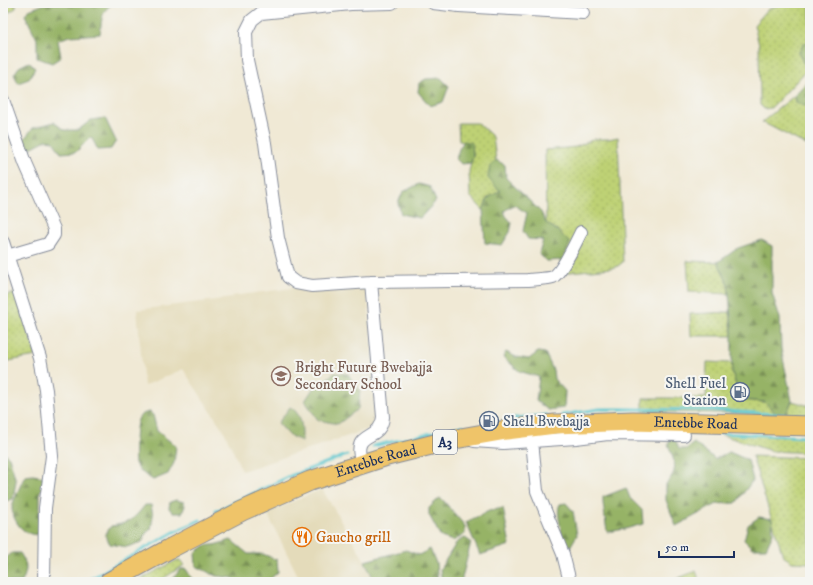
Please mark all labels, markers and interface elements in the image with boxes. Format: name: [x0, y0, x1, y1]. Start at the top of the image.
place label: Bright Future Bwebajja Secondary School: [295, 358, 433, 394]
school or university icon: Bright Future Bwebajja Secondary School: [270, 365, 292, 387]
place label: Shell Fuel Station: [665, 374, 726, 410]
fuel station icon: Shell Fuel Station: [729, 381, 751, 403]
fuel station icon: Shell Bwebajja: [478, 410, 500, 432]
place label: Shell Bwebajja: [503, 412, 590, 431]
street label: Entebbe Road: [653, 413, 738, 434]
road number: A3: [433, 430, 457, 454]
street label: Entebbe Road: [333, 440, 419, 482]
restaurant icon: Gaucho grill: [291, 526, 313, 548]
place label: Gaucho grill: [316, 528, 391, 547]
scale bar: [659, 533, 734, 559]
text: 50 m: [665, 540, 689, 555]

